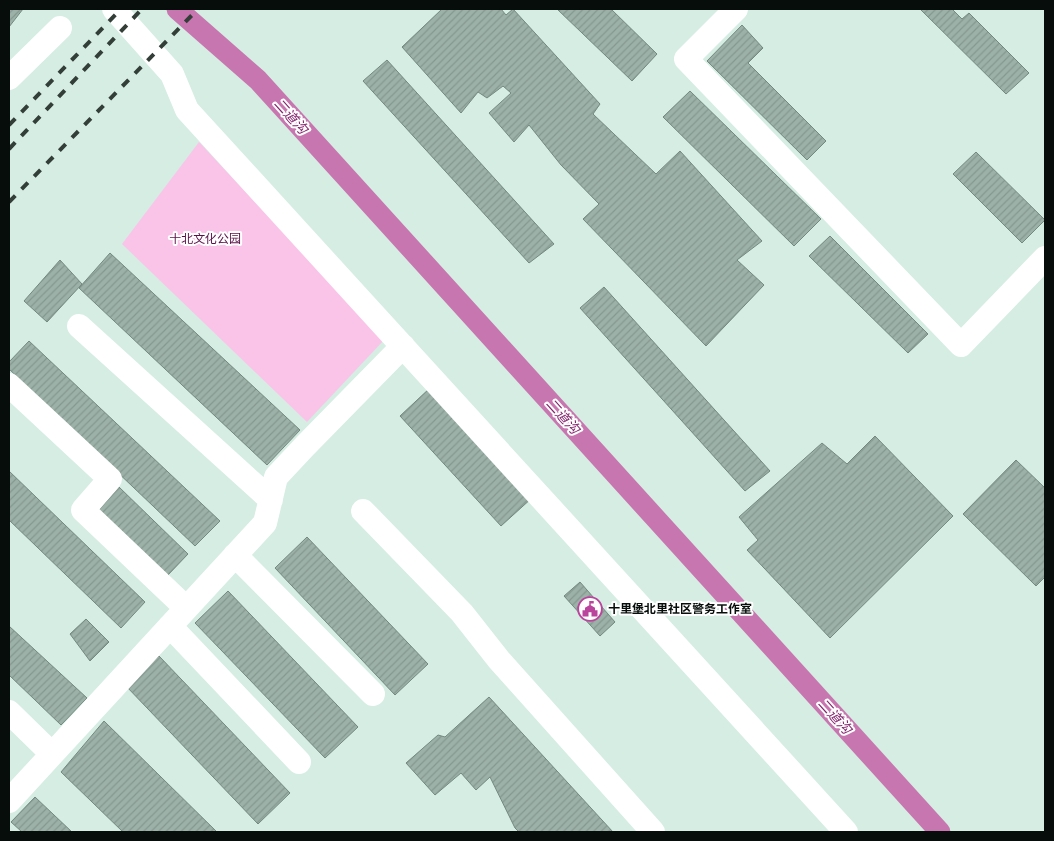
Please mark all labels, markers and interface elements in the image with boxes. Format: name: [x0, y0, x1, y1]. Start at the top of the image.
water label: 二道沟: [270, 94, 313, 139]
park label: 十北文化公园: [169, 231, 241, 247]
water label: 二道沟: [542, 394, 585, 439]
public building icon: 十里堡北里社区警务工作室: [577, 596, 603, 622]
place label: 十里堡北里社区警务工作室: [608, 601, 752, 617]
water label: 二道沟: [814, 694, 857, 739]

